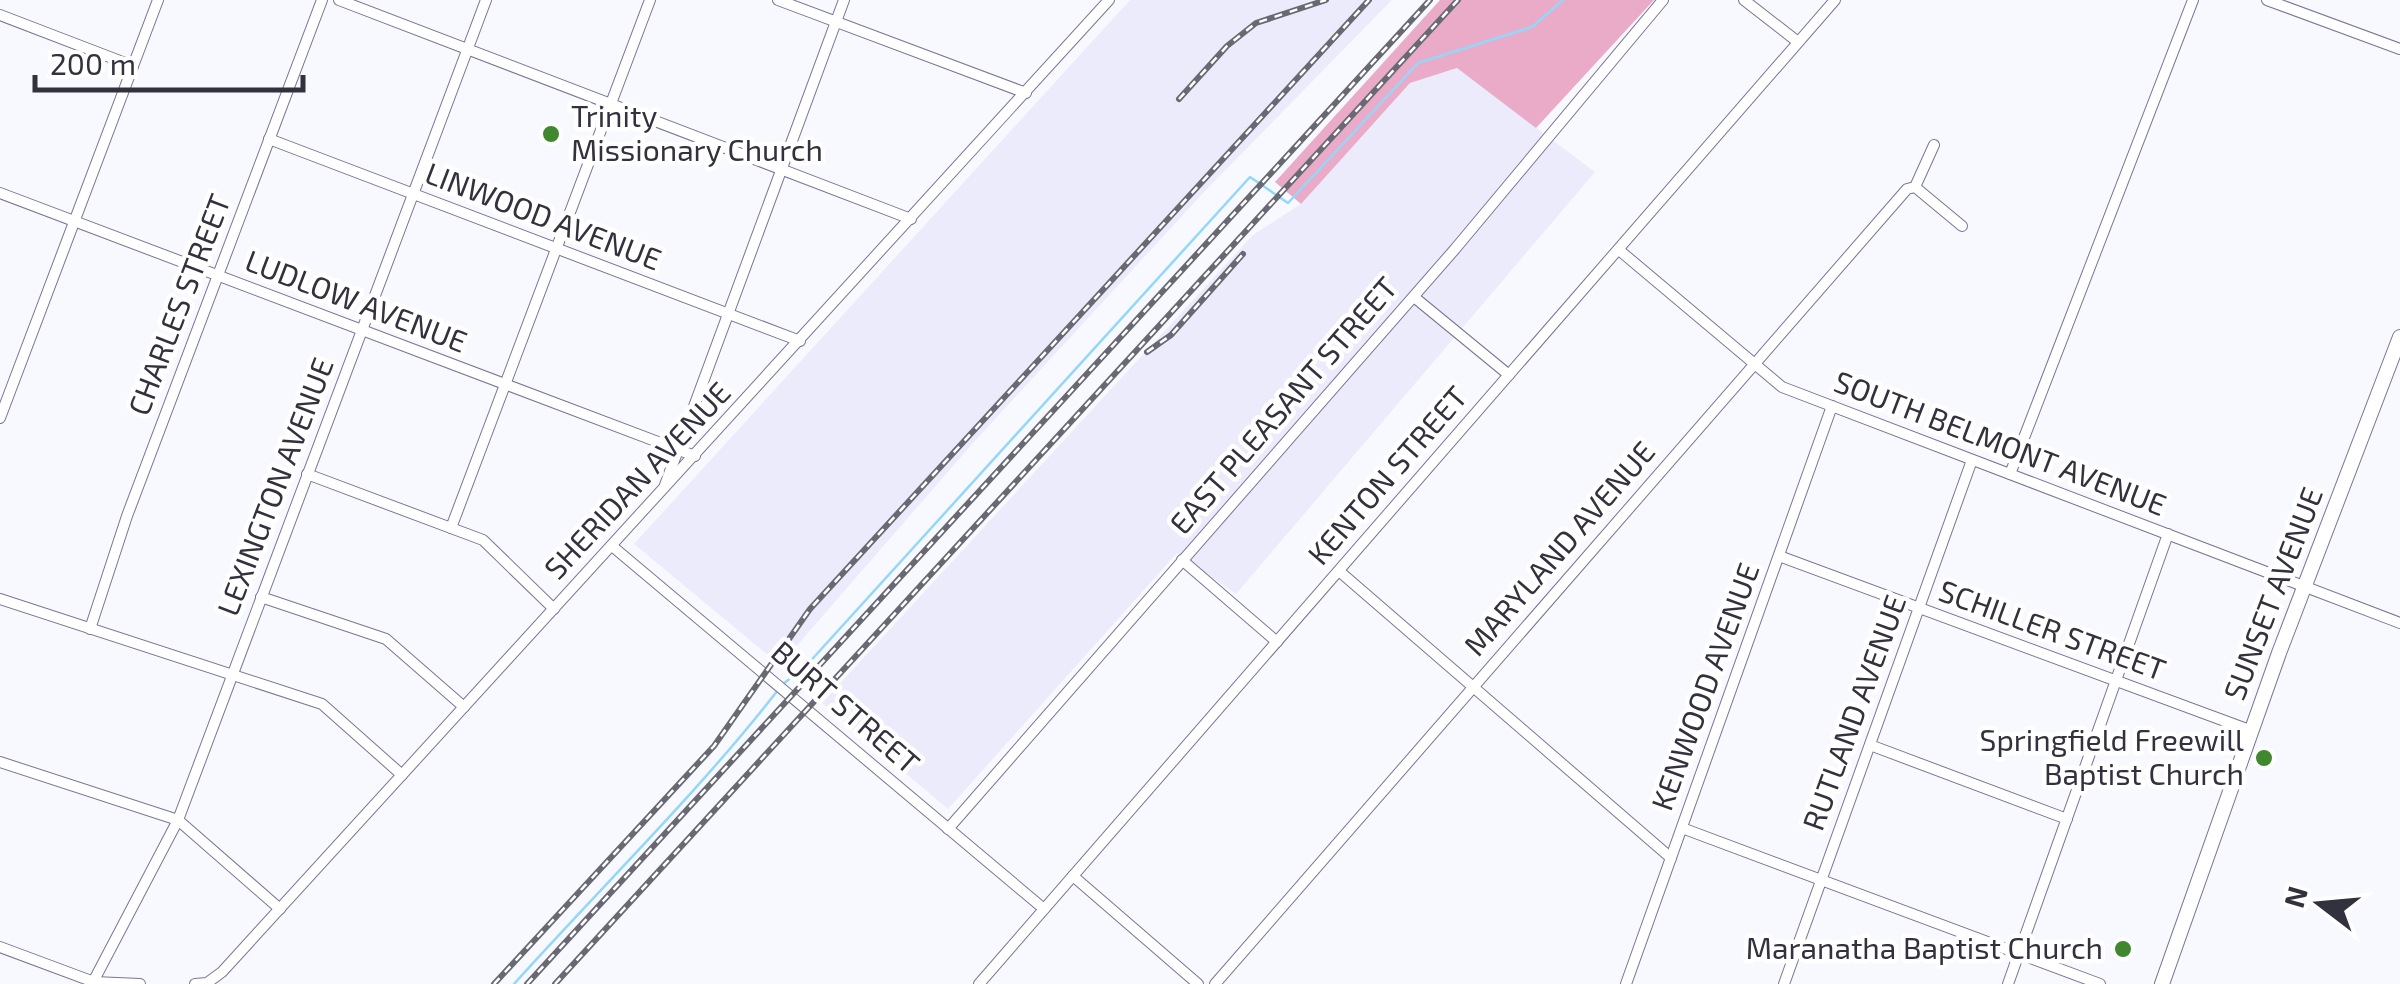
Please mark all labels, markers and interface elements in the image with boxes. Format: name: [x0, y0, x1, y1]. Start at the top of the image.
scale bar: [35, 30, 302, 92]
text: 200 m: [50, 45, 136, 81]
place label: Trinity Missionary Church: [571, 97, 823, 167]
marker: Trinity Missionary Church: [540, 123, 562, 145]
street label: LINWOOD AVENUE: [421, 154, 667, 277]
street label: CHARLES STREET: [119, 189, 237, 420]
street label: LUDLOW AVENUE: [241, 241, 473, 359]
street label: EAST PLEASANT STREET: [1161, 269, 1404, 540]
street label: LEXINGTON AVENUE: [208, 352, 340, 620]
street label: SOUTH BELMONT AVENUE: [1830, 362, 2172, 522]
street label: SHERIDAN AVENUE: [536, 374, 737, 586]
street label: KENTON STREET: [1299, 378, 1474, 571]
street label: MARYLAND AVENUE: [1456, 433, 1661, 662]
street label: SUNSET AVENUE: [2215, 482, 2329, 705]
street label: KENWOOD AVENUE: [1643, 558, 1766, 815]
street label: SCHILLER STREET: [1934, 571, 2171, 687]
street label: RUTLAND AVENUE: [1794, 590, 1912, 835]
street label: BURT STREET: [765, 633, 928, 780]
place label: Springfield Freewill Baptist Church: [1980, 721, 2244, 791]
marker: Springfield Freewill Baptist Church: [2253, 747, 2275, 769]
north arrow: [2270, 854, 2370, 954]
text: N: [2276, 882, 2314, 911]
place label: Maranatha Baptist Church: [1746, 929, 2103, 965]
marker: Maranatha Baptist Church: [2112, 938, 2134, 960]

